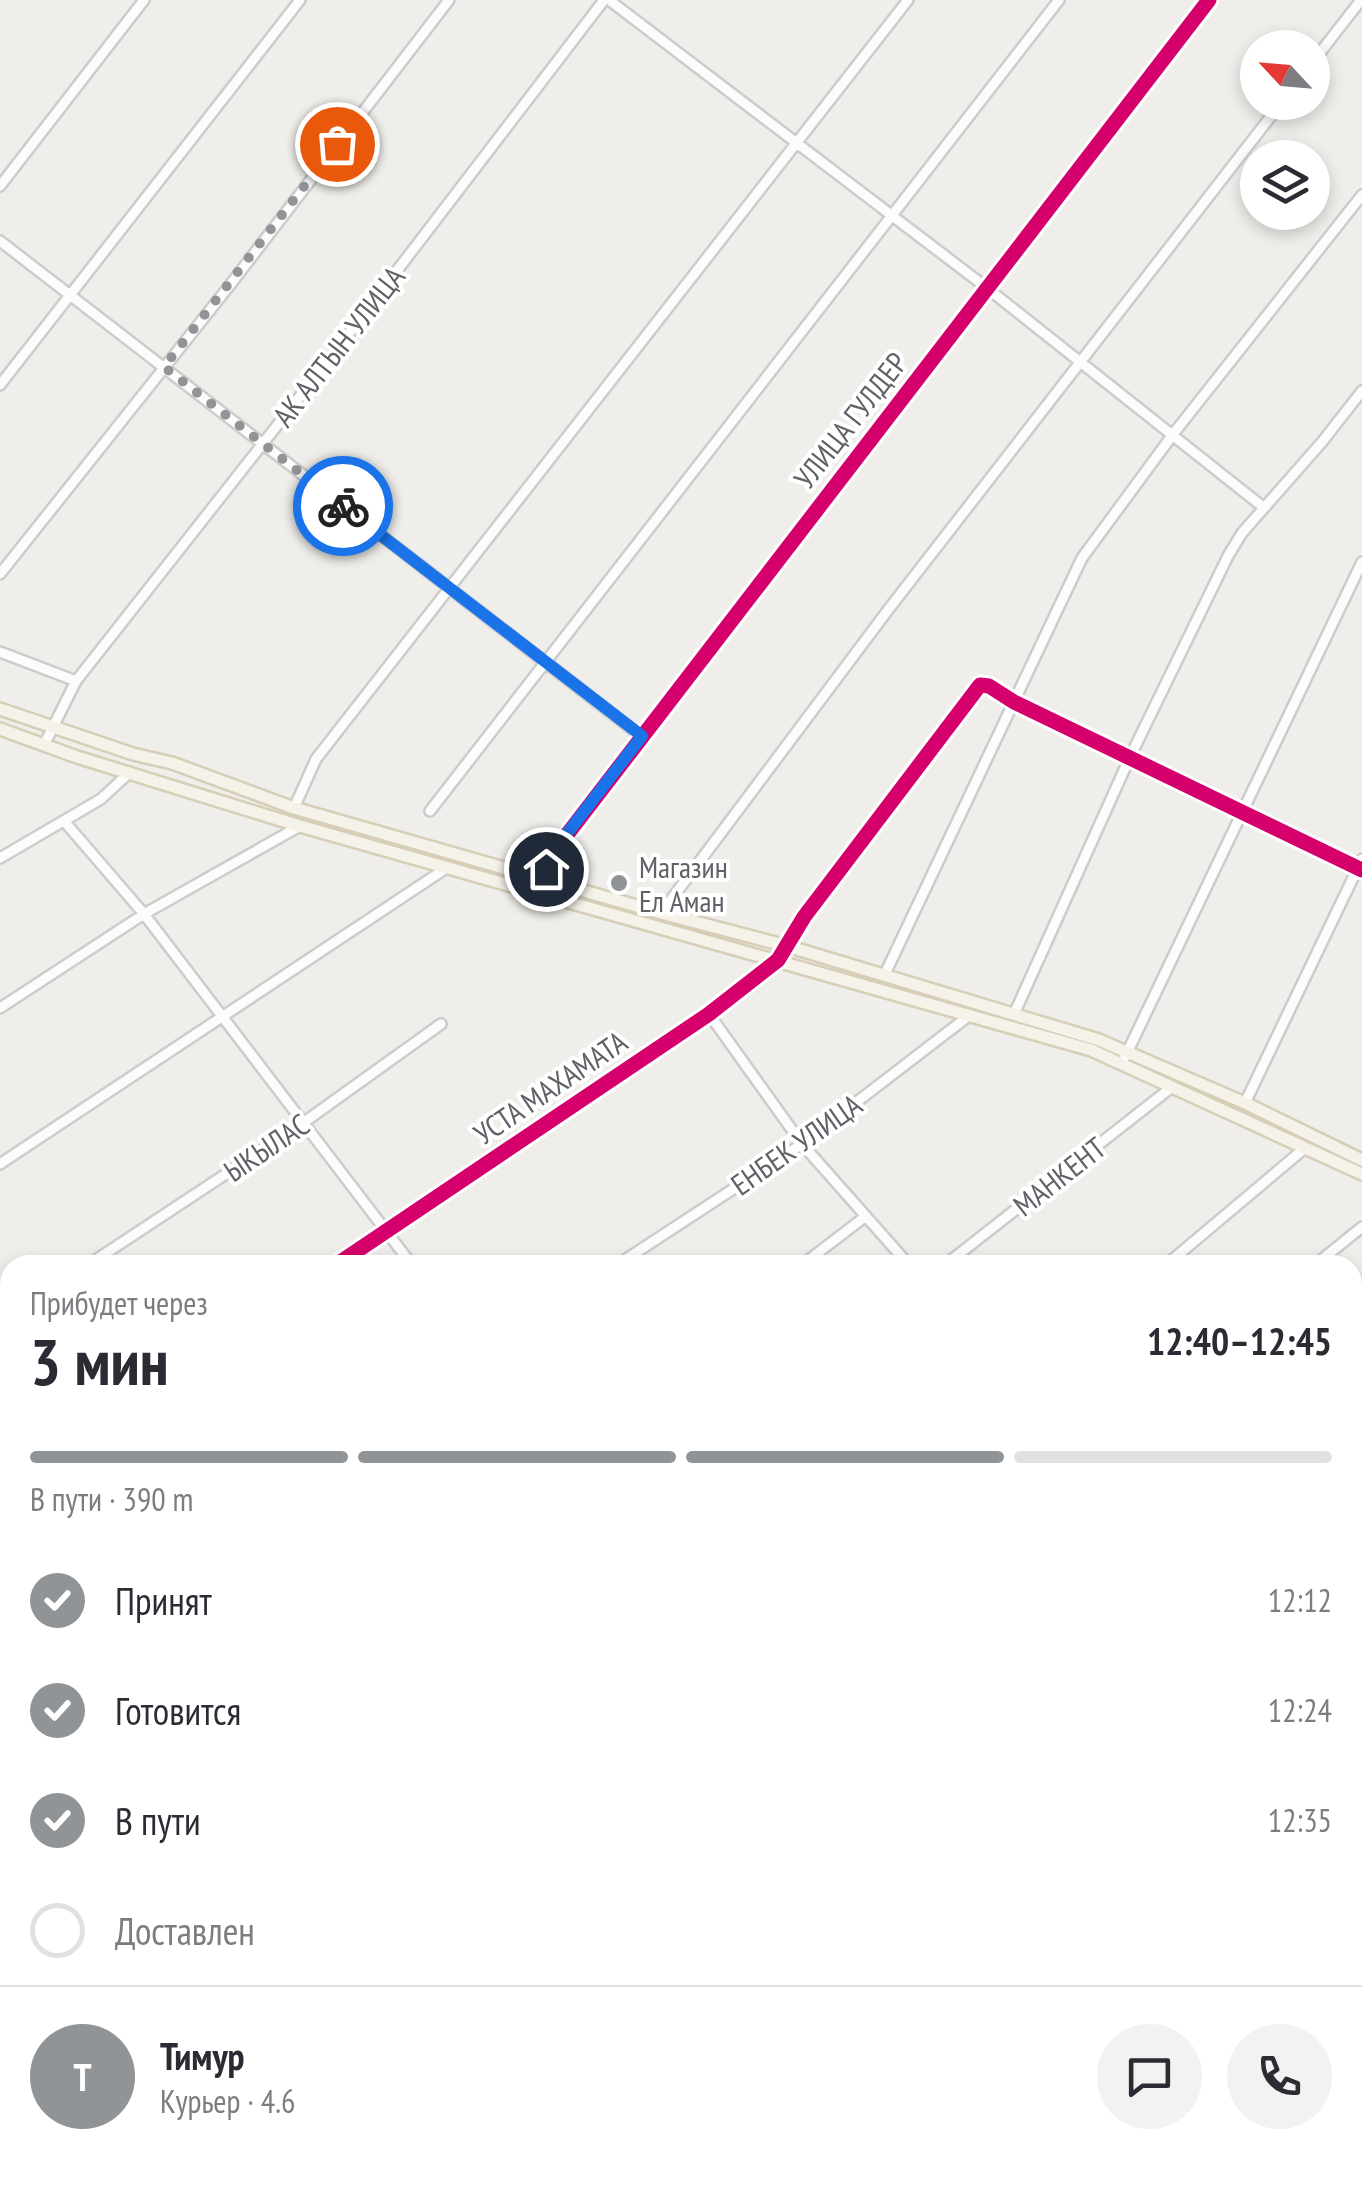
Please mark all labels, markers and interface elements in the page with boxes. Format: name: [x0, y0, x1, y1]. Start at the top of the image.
north arrow: [1240, 30, 1330, 120]
map controls: [1240, 30, 1330, 230]
pin: [295, 102, 380, 187]
icon: bag: [310, 117, 365, 172]
button: layers: [1240, 140, 1330, 230]
street label: АК АЛТЫН УЛИЦА: [263, 257, 413, 434]
street label: УЛИЦА ГУЛДЕР: [785, 344, 915, 496]
courier: [293, 456, 393, 556]
icon: bike: [316, 479, 371, 534]
pin: [504, 827, 589, 912]
icon: home: [519, 842, 574, 897]
place label: Магазин Ел Аман: [639, 847, 728, 920]
marker: Магазин Ел Аман: [608, 872, 630, 894]
street label: УСТА МАХАМАТА: [466, 1021, 635, 1153]
street label: ЕНБЕК УЛИЦА: [723, 1084, 870, 1203]
street label: ЫКЫЛАС: [216, 1104, 316, 1190]
street label: МАНКЕНТ: [1005, 1128, 1113, 1224]
text: Прибудет через: [30, 1282, 208, 1324]
text: 12:40–12:45: [1147, 1316, 1332, 1365]
text: 3 мин: [30, 1319, 169, 1403]
text: В пути · 390 m: [30, 1478, 193, 1520]
icon: check: [30, 1573, 85, 1628]
text: Принят: [115, 1576, 212, 1625]
text: 12:12: [1268, 1579, 1332, 1621]
icon: check: [30, 1683, 85, 1738]
text: Готовится: [115, 1686, 241, 1735]
text: 12:24: [1268, 1689, 1332, 1731]
icon: check: [30, 1793, 85, 1848]
text: В пути: [115, 1796, 201, 1845]
text: 12:35: [1268, 1799, 1332, 1841]
text: Доставлен: [115, 1906, 255, 1955]
button: chat: [1097, 2024, 1202, 2129]
button: phone: [1227, 2024, 1332, 2129]
text: Тимур: [160, 2031, 245, 2080]
text: Т: [73, 2052, 92, 2101]
text: Курьер · 4.6: [160, 2080, 295, 2122]

